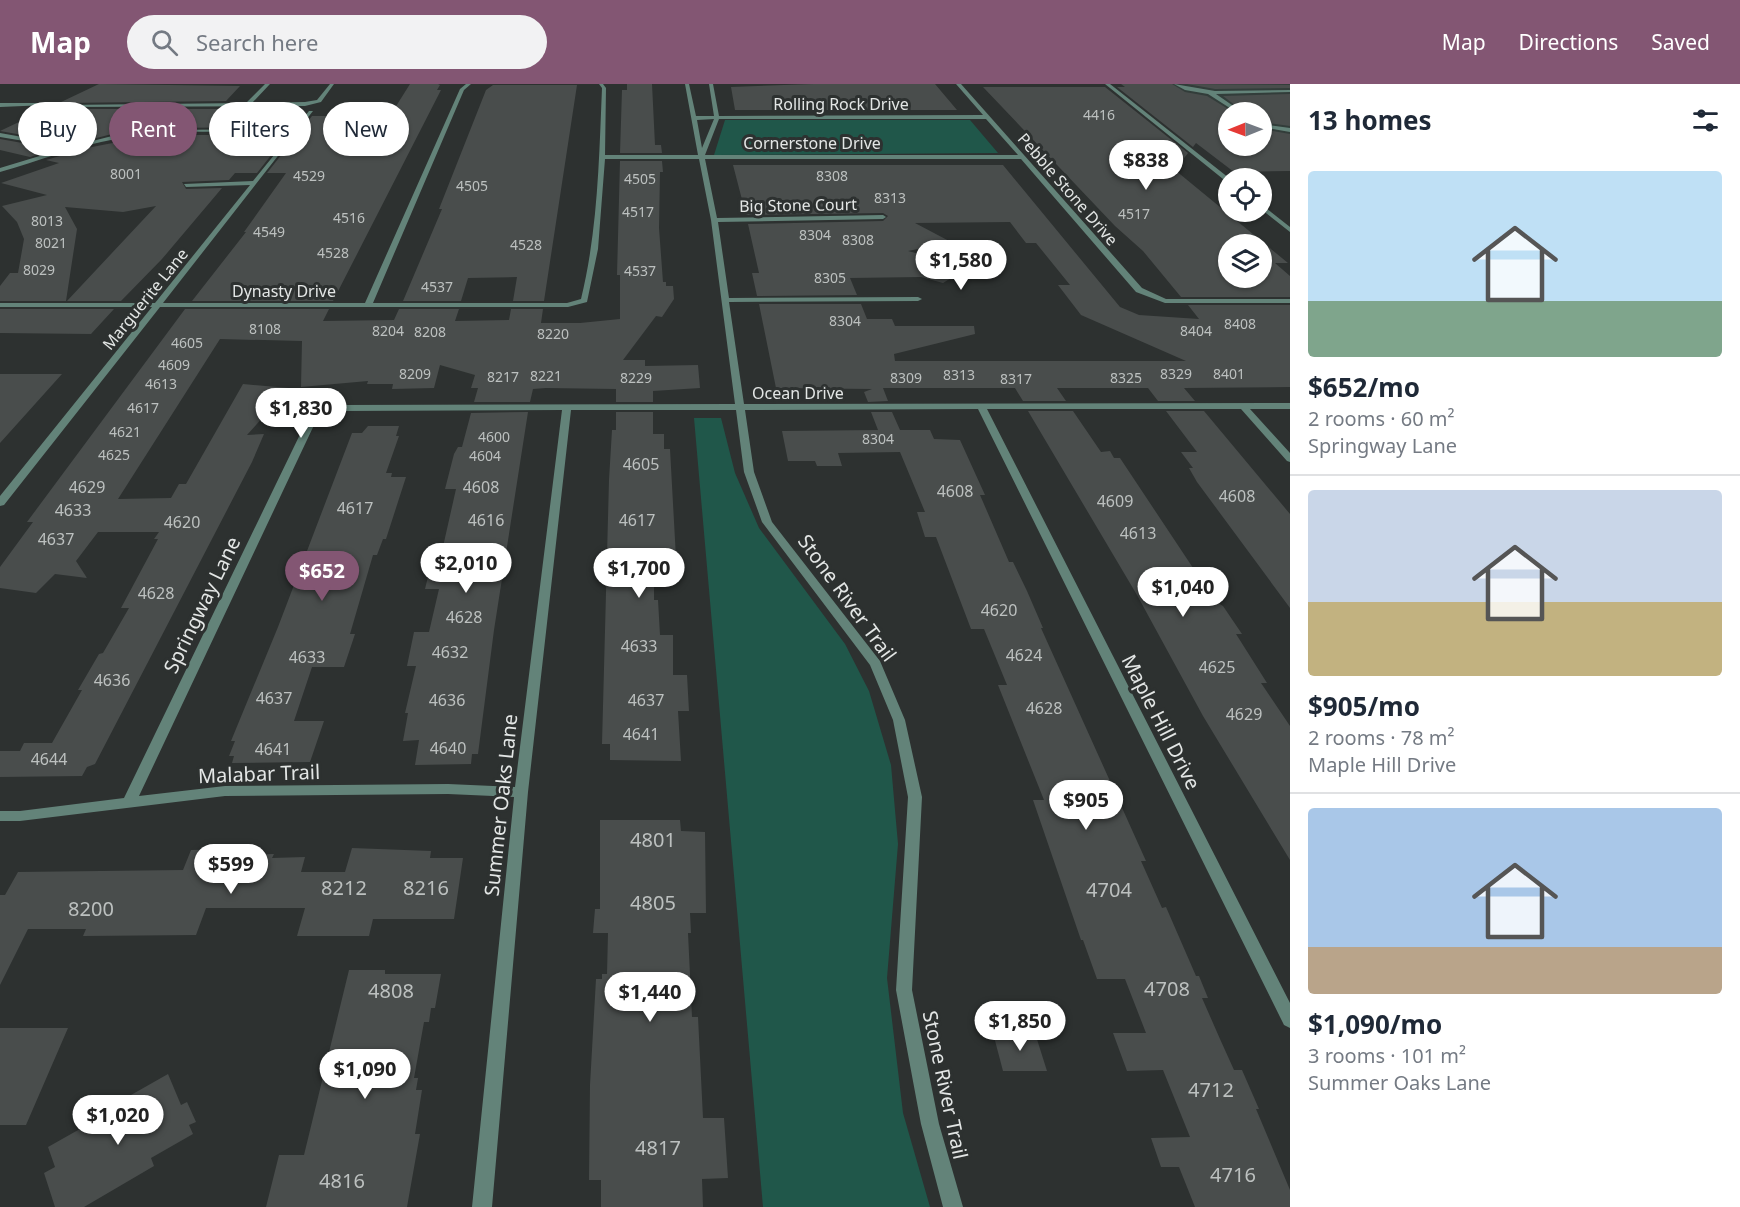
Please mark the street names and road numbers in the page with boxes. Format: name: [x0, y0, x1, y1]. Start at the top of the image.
street label: Rolling Rock Drive: [773, 93, 909, 115]
street label: Pebble Stone Drive: [1013, 128, 1123, 250]
street label: Cornerstone Drive: [743, 132, 881, 154]
street label: Big Stone Court: [739, 193, 857, 217]
street label: Marguerite Lane: [97, 244, 193, 354]
street label: Dynasty Drive: [232, 280, 336, 302]
street label: Ocean Drive: [752, 382, 844, 404]
street label: Stone River Trail: [792, 529, 903, 667]
street label: Springway Lane: [157, 532, 246, 678]
street label: Maple Hill Drive: [1116, 650, 1207, 794]
street label: Summer Oaks Lane: [478, 712, 523, 897]
street label: Malabar Trail: [197, 758, 321, 789]
street label: Stone River Trail: [917, 1008, 974, 1162]

